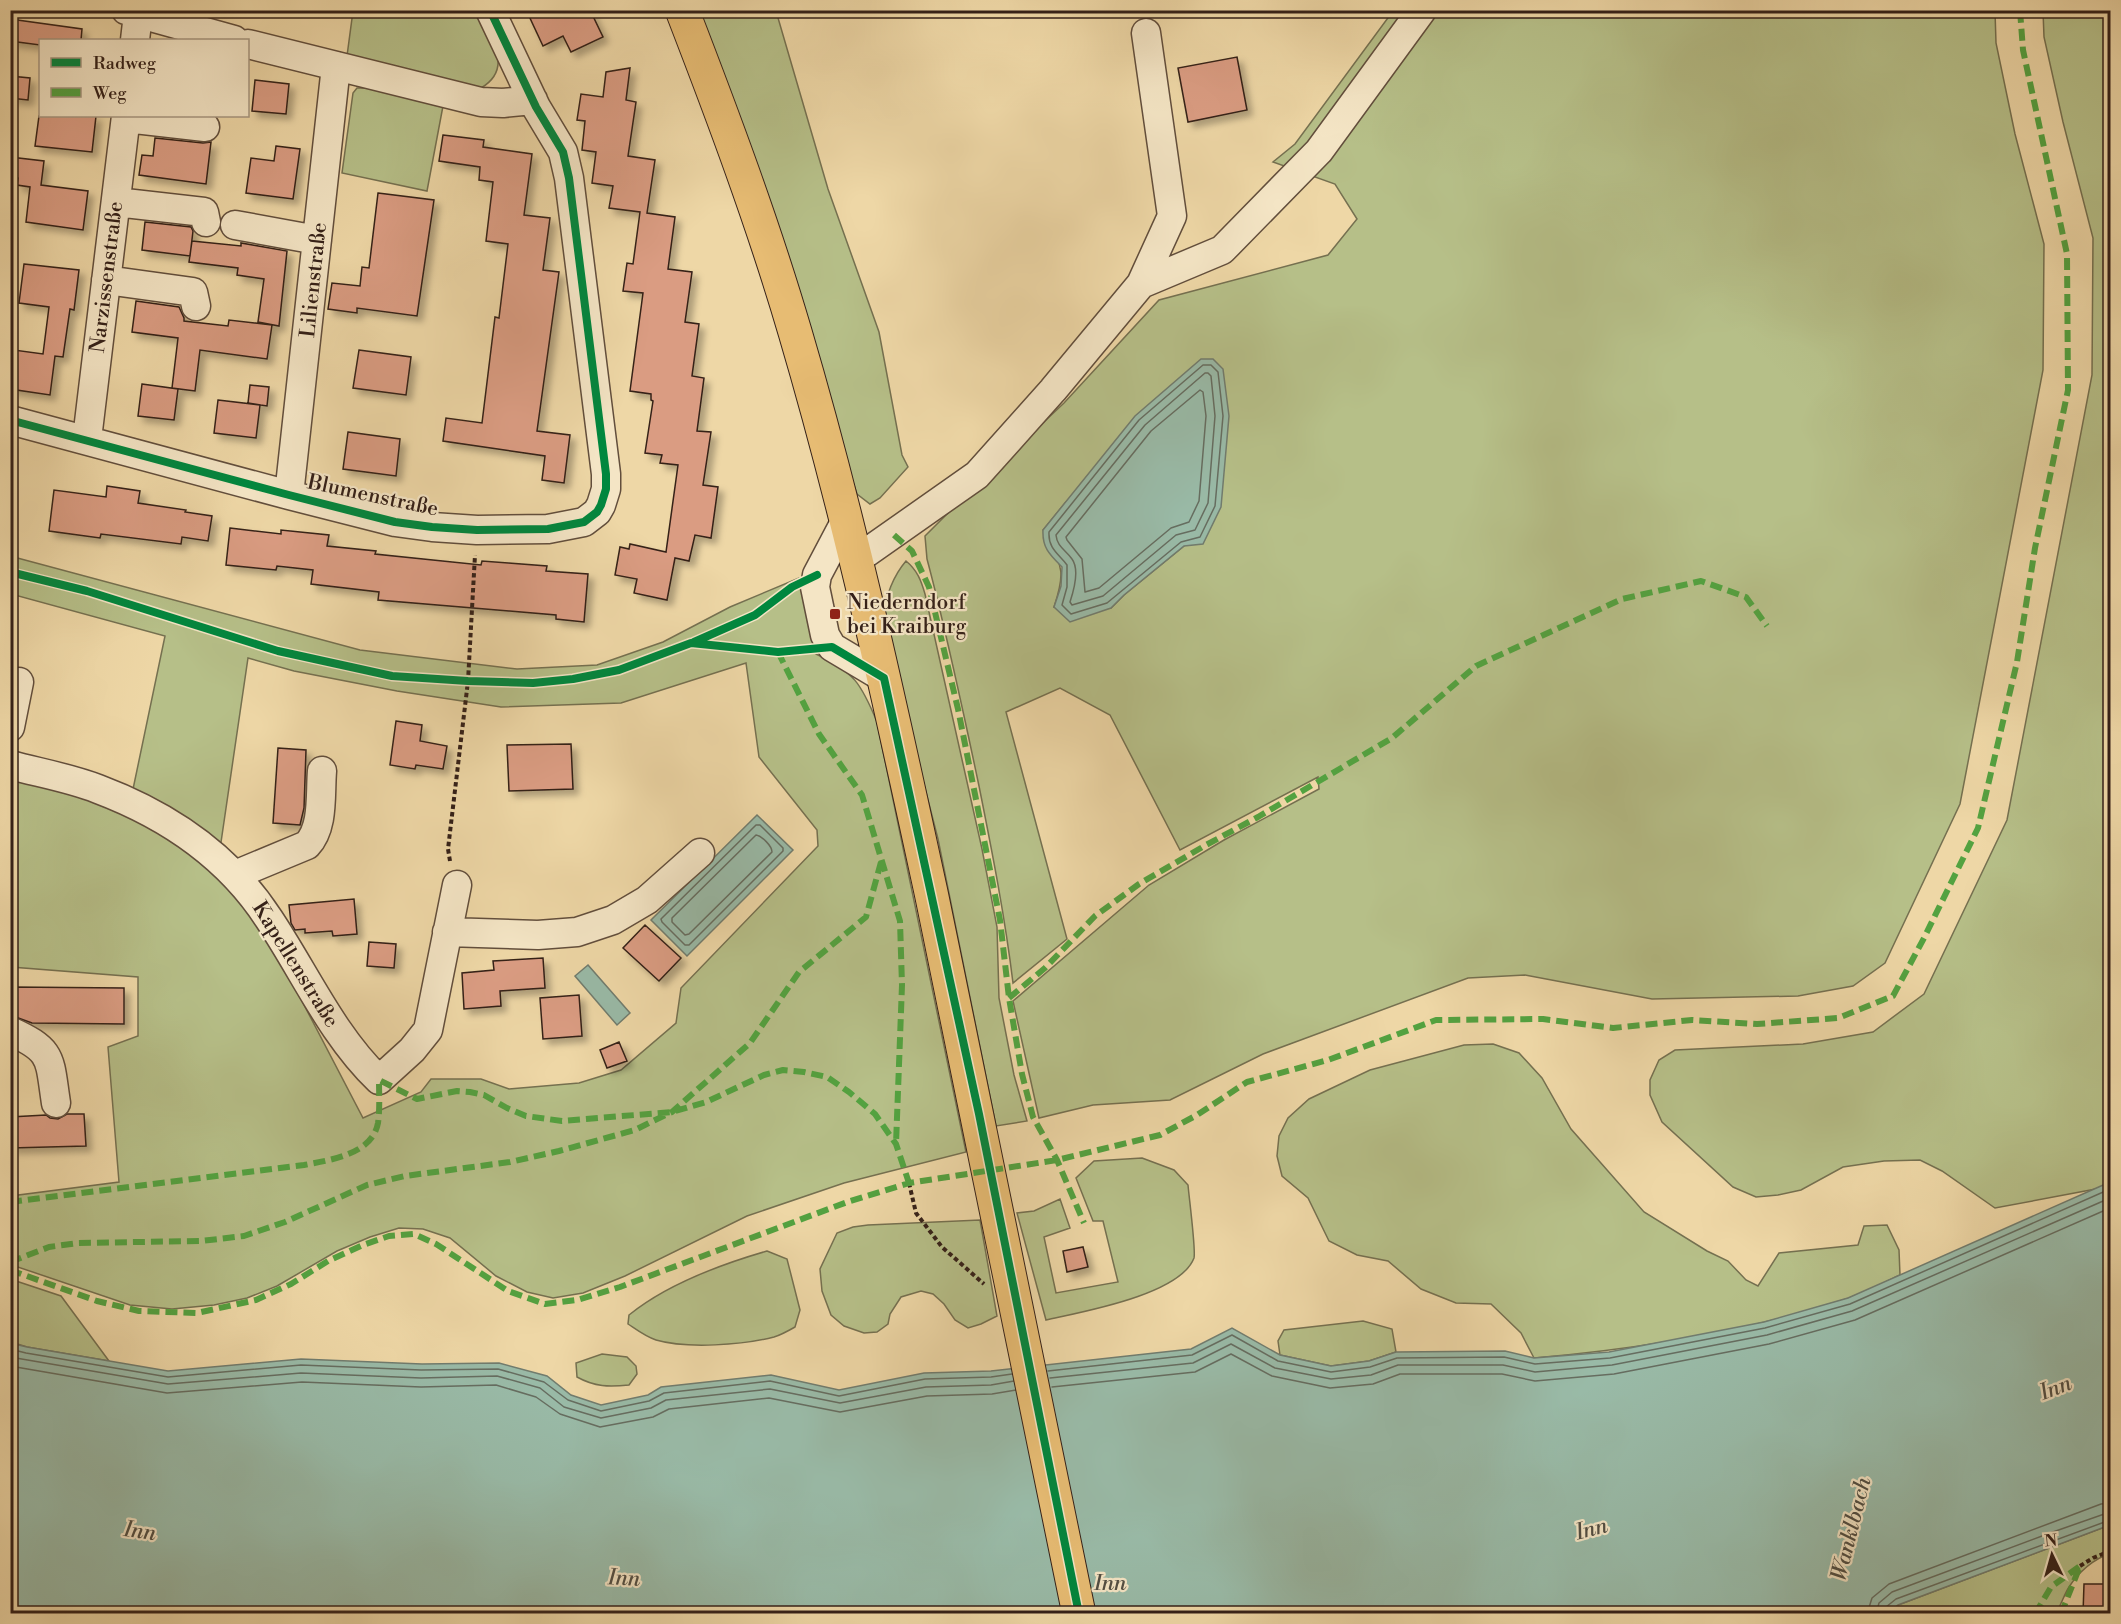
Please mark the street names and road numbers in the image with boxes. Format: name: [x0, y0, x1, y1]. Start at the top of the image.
street label: Narzissenstraße: [85, 200, 129, 354]
street label: Lilienstraße: [295, 221, 333, 339]
street label: Blumenstraße: [304, 469, 441, 523]
street label: Kapellenstraße: [246, 897, 344, 1032]

